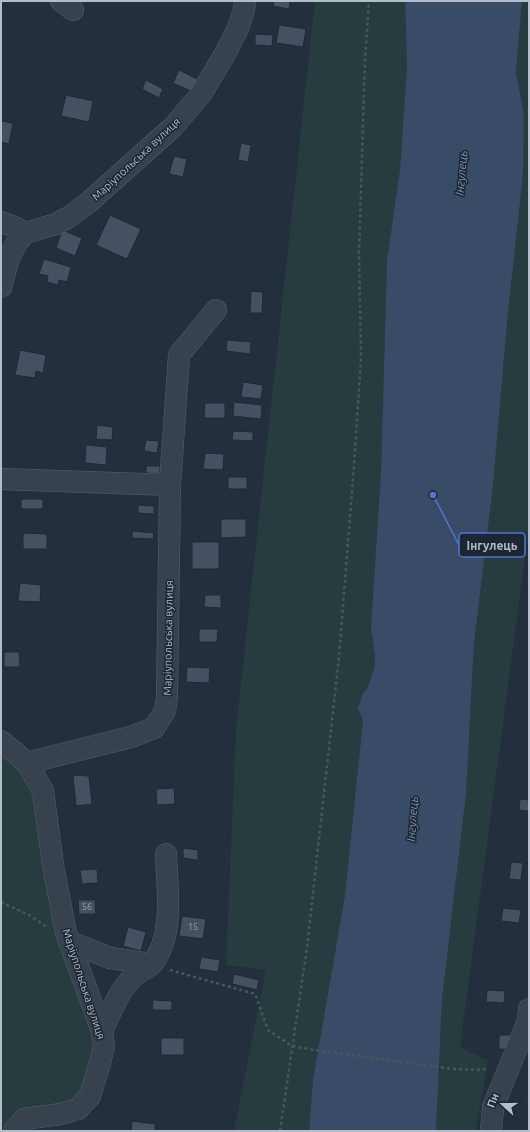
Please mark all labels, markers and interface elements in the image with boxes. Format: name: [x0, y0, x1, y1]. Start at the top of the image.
street label: Маріупольська вулиця: [90, 115, 182, 203]
water label: Інгулець: [453, 150, 469, 196]
callout: Інгулець: [459, 533, 525, 557]
text: Інгулець: [467, 539, 518, 552]
street label: Маріупольська вулиця: [161, 580, 175, 696]
water label: Інгулець: [404, 796, 420, 842]
house number: 56: [82, 902, 92, 912]
house number: 15: [188, 922, 198, 932]
street label: Маріупольська вулиця: [60, 927, 108, 1041]
north arrow: [482, 1084, 522, 1124]
text: Пн: [484, 1092, 501, 1109]

